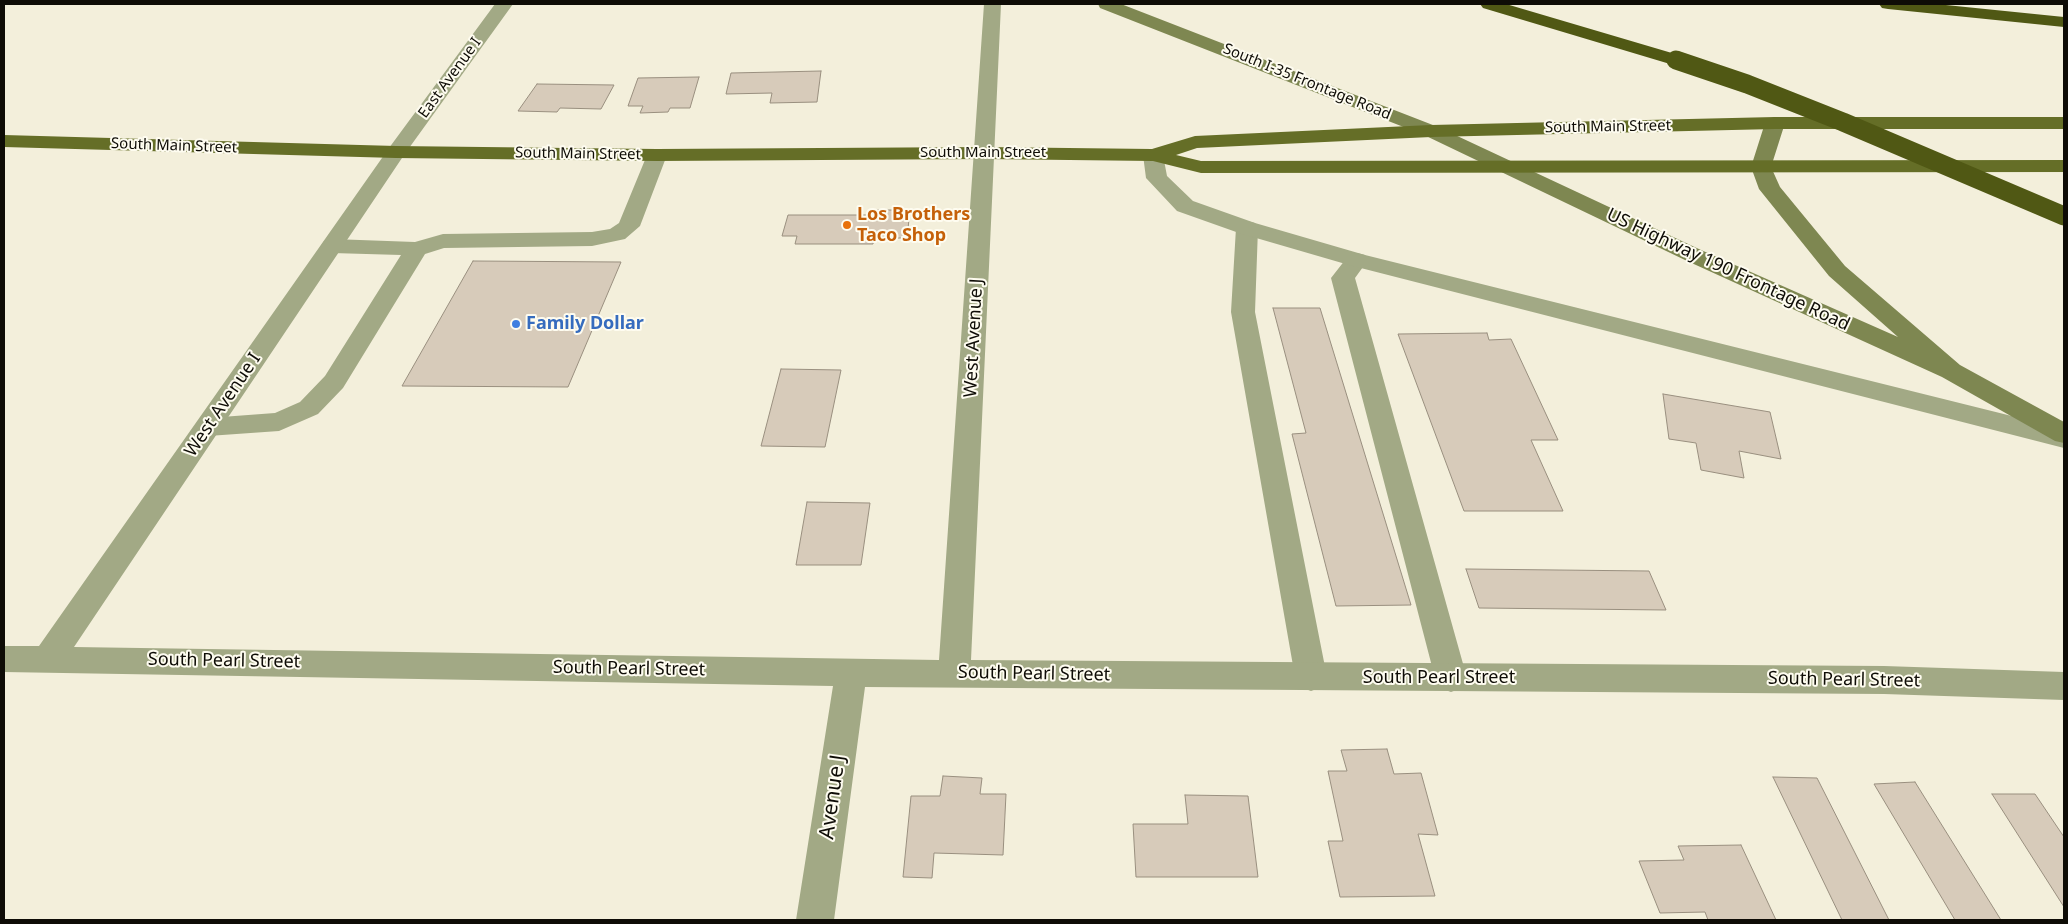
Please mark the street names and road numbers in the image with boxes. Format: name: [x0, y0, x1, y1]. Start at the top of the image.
street label: East Avenue I: [415, 34, 485, 122]
street label: South I-35 Frontage Road: [1220, 40, 1394, 124]
street label: South Main Street: [1545, 117, 1671, 137]
street label: South Main Street: [111, 135, 237, 157]
street label: South Main Street: [515, 144, 641, 164]
street label: South Main Street: [920, 144, 1046, 162]
street label: US Highway 190 Frontage Road: [1603, 204, 1853, 336]
street label: West Avenue J: [960, 278, 988, 398]
street label: West Avenue I: [180, 349, 266, 461]
street label: South Pearl Street: [148, 649, 300, 673]
street label: South Pearl Street: [553, 657, 705, 681]
street label: South Pearl Street: [958, 662, 1110, 686]
street label: South Pearl Street: [1363, 667, 1515, 689]
street label: South Pearl Street: [1768, 668, 1920, 692]
street label: Avenue J: [815, 753, 851, 841]

